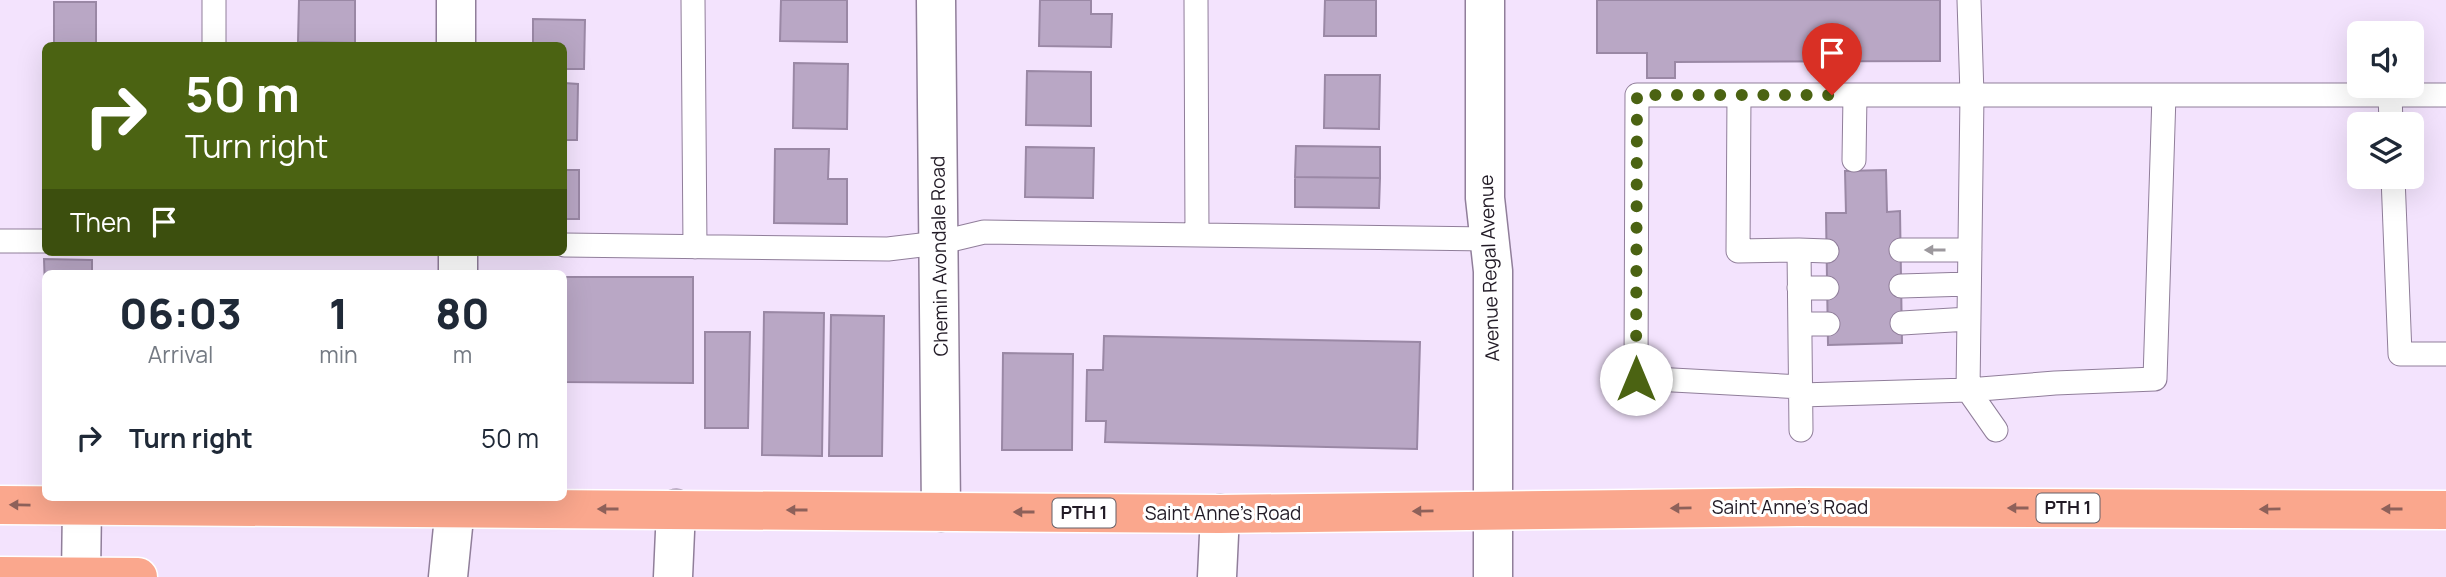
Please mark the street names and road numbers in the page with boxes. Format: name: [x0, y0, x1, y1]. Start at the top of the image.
street label: Chemin Avondale Road: [924, 156, 954, 356]
street label: Avenue Regal Avenue: [1473, 174, 1505, 362]
street label: Saint Anne's Road: [1712, 494, 1868, 520]
road number: PTH 1: [2036, 494, 2100, 522]
road number: PTH 1: [1052, 499, 1116, 528]
street label: Saint Anne's Road: [1145, 500, 1301, 526]

